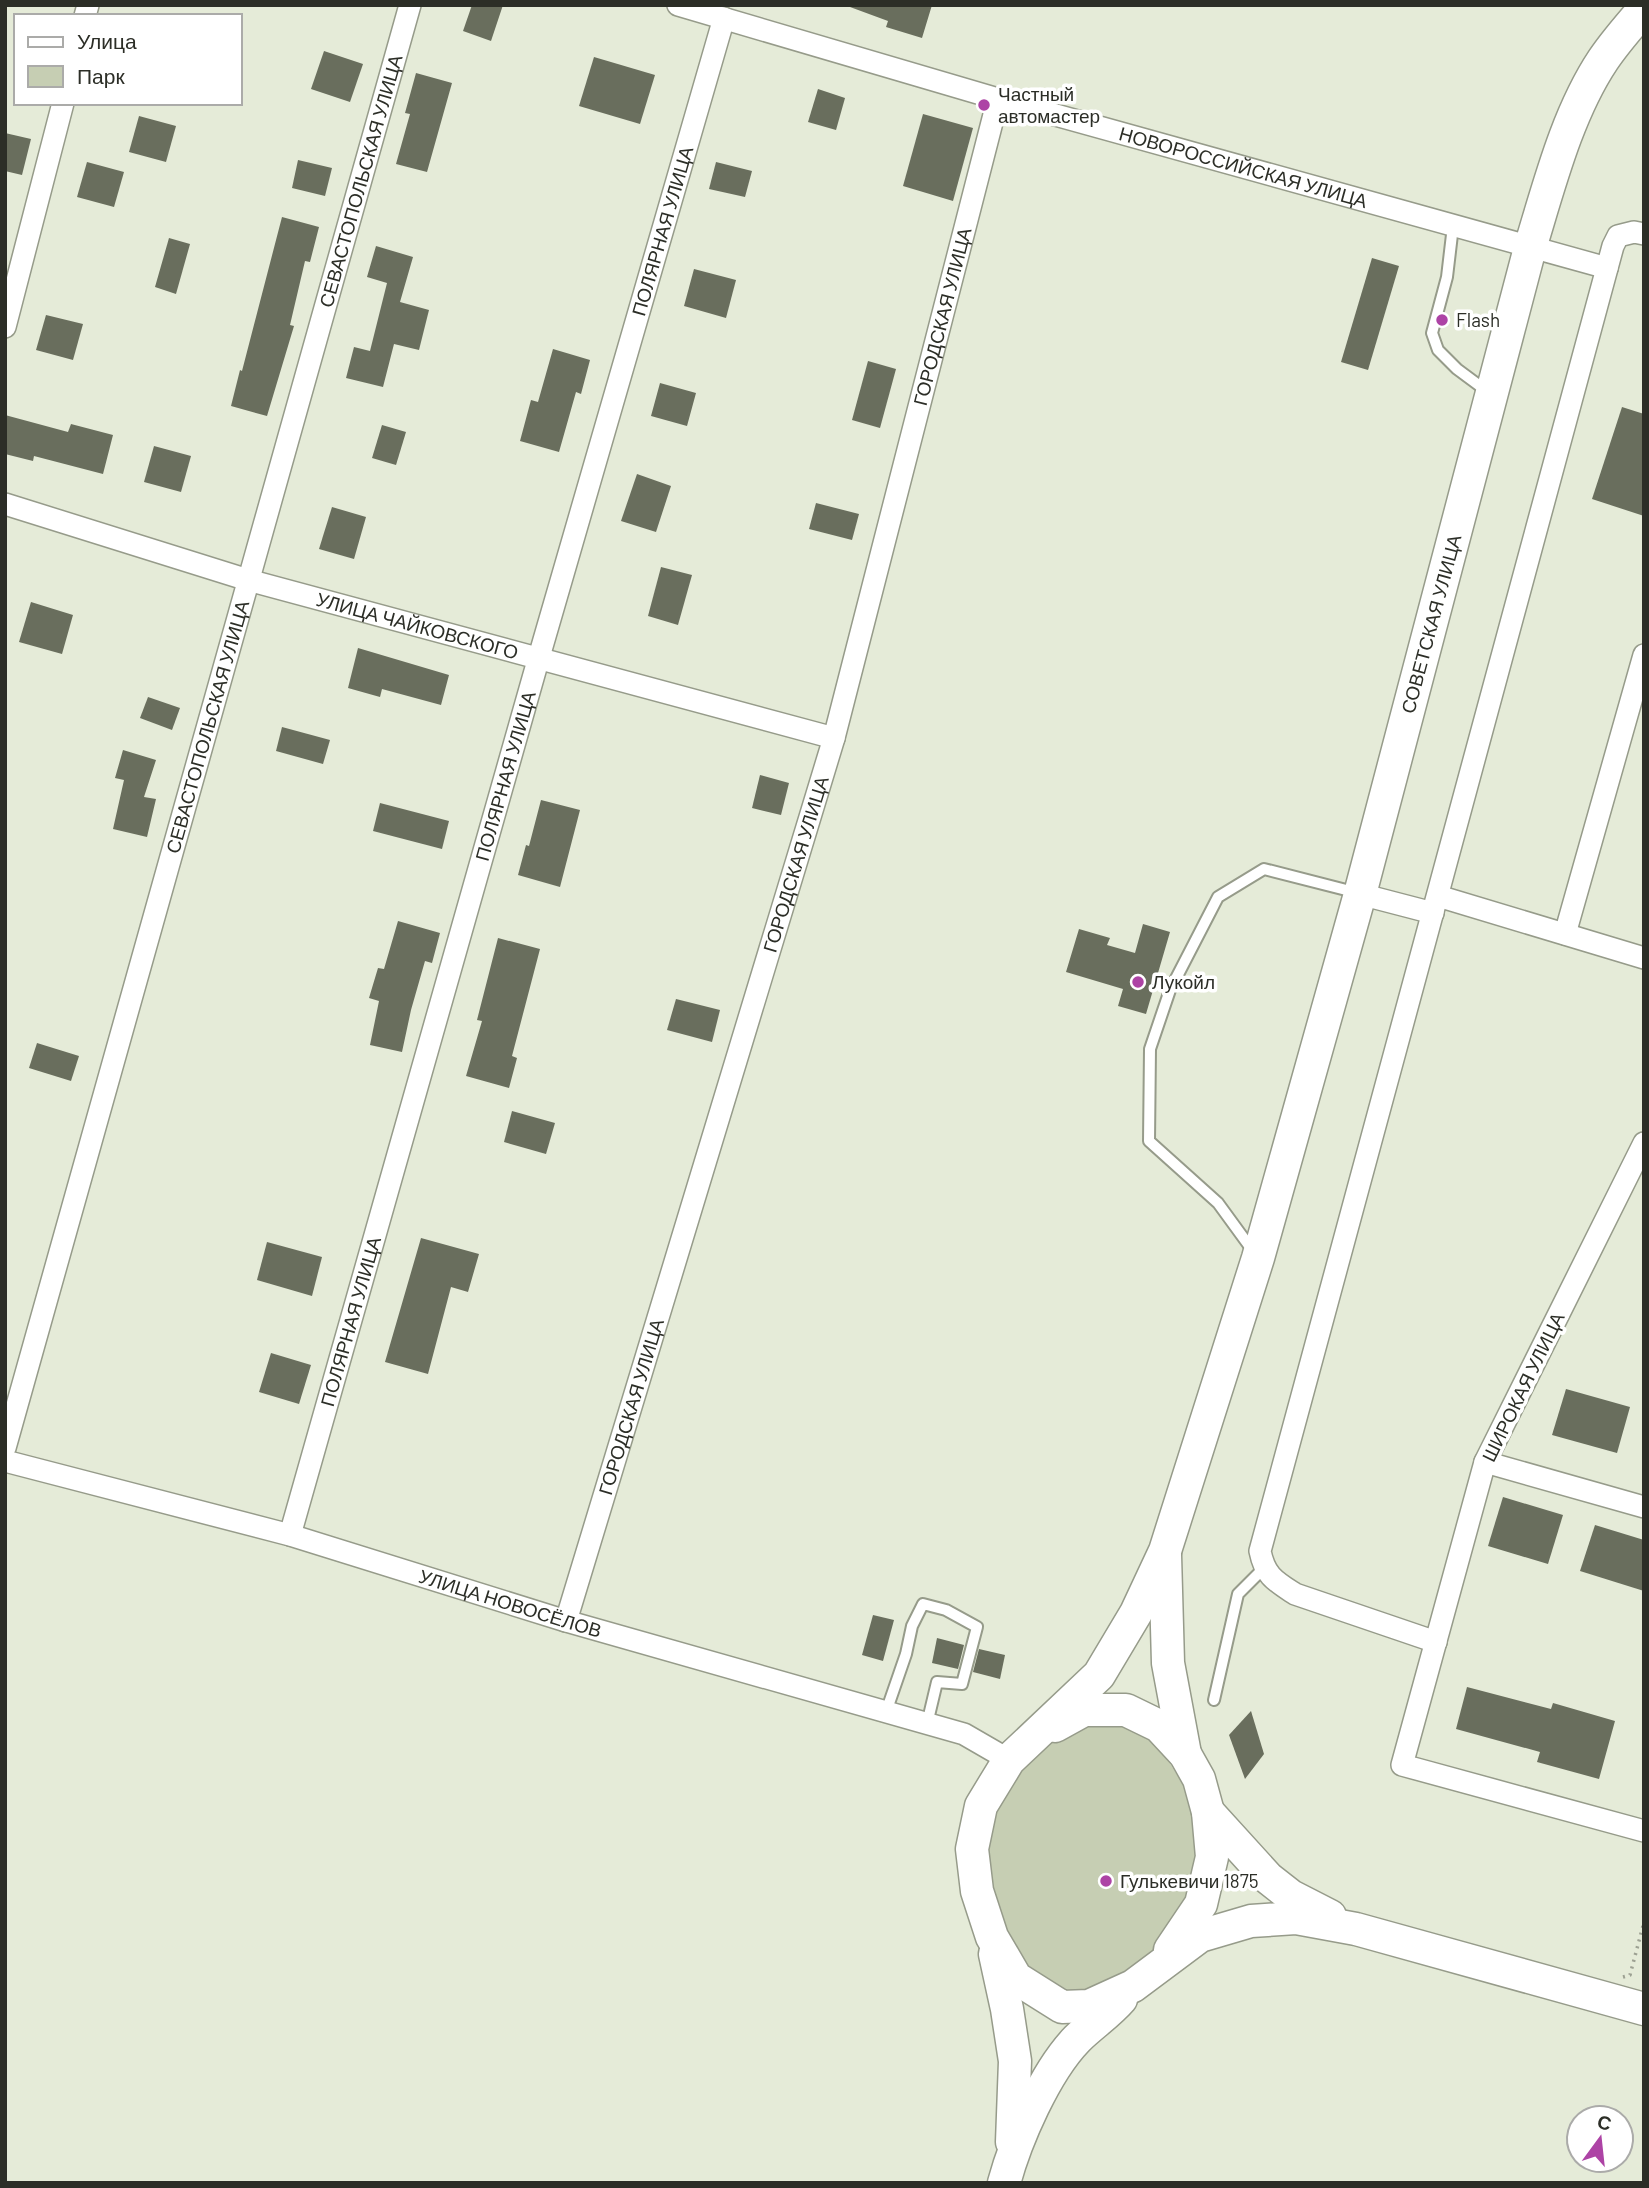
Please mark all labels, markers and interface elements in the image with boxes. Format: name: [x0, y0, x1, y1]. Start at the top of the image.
legend: [14, 14, 242, 105]
text: Улица: [77, 28, 137, 53]
street label: СЕВАСТОПОЛЬСКАЯ УЛИЦА: [314, 52, 407, 310]
text: Парк: [77, 63, 125, 88]
place label: Частный автомастер: [998, 82, 1100, 127]
marker: Частный автомастер: [976, 97, 992, 113]
street label: НОВОРОССИЙСКАЯ УЛИЦА: [1117, 121, 1370, 212]
street label: ПОЛЯРНАЯ УЛИЦА: [626, 143, 697, 318]
street label: ГОРОДСКАЯ УЛИЦА: [908, 225, 976, 408]
place label: Flash: [1456, 308, 1500, 331]
marker: Flash: [1434, 312, 1450, 328]
street label: СОВЕТСКАЯ УЛИЦА: [1396, 532, 1466, 716]
street label: УЛИЦА ЧАЙКОВСКОГО: [314, 587, 521, 663]
street label: СЕВАСТОПОЛЬСКАЯ УЛИЦА: [161, 597, 253, 856]
street label: ПОЛЯРНАЯ УЛИЦА: [470, 688, 540, 863]
street label: ГОРОДСКАЯ УЛИЦА: [758, 773, 833, 955]
place label: Лукойл: [1152, 970, 1215, 993]
marker: Лукойл: [1130, 974, 1146, 990]
street label: ПОЛЯРНАЯ УЛИЦА: [315, 1233, 385, 1409]
street label: ШИРОКАЯ УЛИЦА: [1476, 1308, 1569, 1465]
street label: ГОРОДСКАЯ УЛИЦА: [593, 1315, 668, 1497]
street label: УЛИЦА НОВОСЁЛОВ: [416, 1564, 604, 1642]
place label: Гулькевичи 1875: [1120, 1869, 1259, 1892]
marker: Гулькевичи 1875: [1098, 1873, 1114, 1889]
north arrow: [1565, 2104, 1635, 2174]
text: С: [1595, 2109, 1614, 2135]

